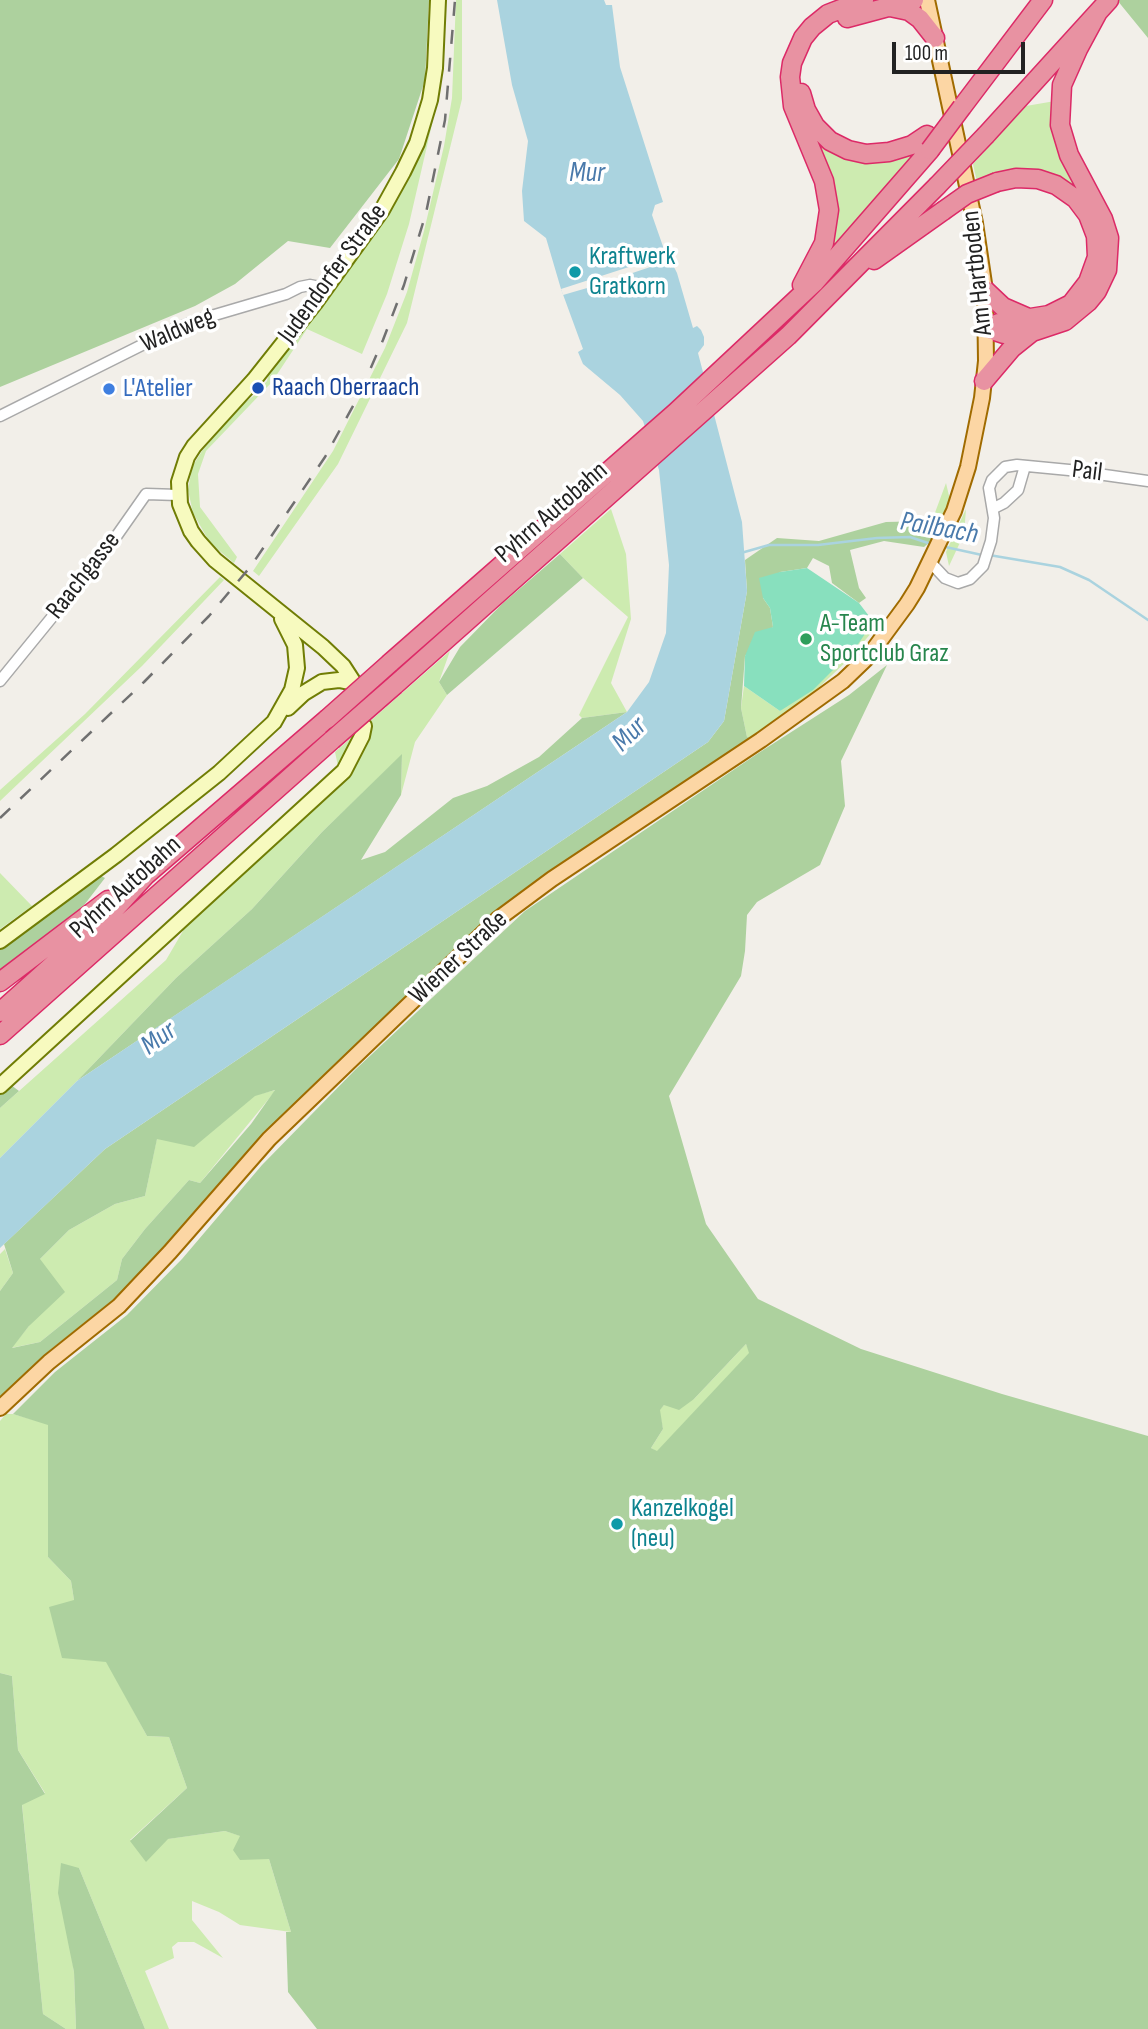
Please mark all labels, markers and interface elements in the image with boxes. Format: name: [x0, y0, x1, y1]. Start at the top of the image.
scale bar: [896, 28, 1029, 72]
text: 100 m: [905, 41, 948, 66]
water label: Mur: [569, 157, 605, 191]
street label: Judendorfer Straße: [272, 198, 394, 350]
street label: Am Hartboden: [956, 209, 1000, 337]
place label: Kraftwerk Gratkorn: [589, 241, 675, 302]
marker: Kraftwerk Gratkorn: [567, 264, 583, 280]
street label: Waldweg: [136, 302, 220, 360]
place label: Raach Oberraach: [272, 372, 419, 404]
place label: L'Atelier: [123, 373, 193, 405]
marker: Raach Oberraach: [250, 380, 266, 396]
marker: L'Atelier: [101, 381, 117, 397]
street label: Pail: [1070, 455, 1104, 489]
street label: Pyhrn Autobahn: [489, 456, 615, 570]
water label: Pailbach: [897, 506, 981, 552]
street label: Raachgasse: [40, 526, 128, 626]
place label: A-Team Sportclub Graz: [820, 608, 949, 670]
marker: A-Team Sportclub Graz: [798, 631, 814, 647]
water label: Mur: [606, 711, 654, 759]
street label: Pyhrn Autobahn: [64, 830, 188, 946]
street label: Wiener Straße: [403, 905, 515, 1011]
water label: Mur: [135, 1015, 183, 1063]
place label: Kanzelkogel (neu): [631, 1493, 734, 1554]
marker: Kanzelkogel (neu): [609, 1516, 625, 1532]

